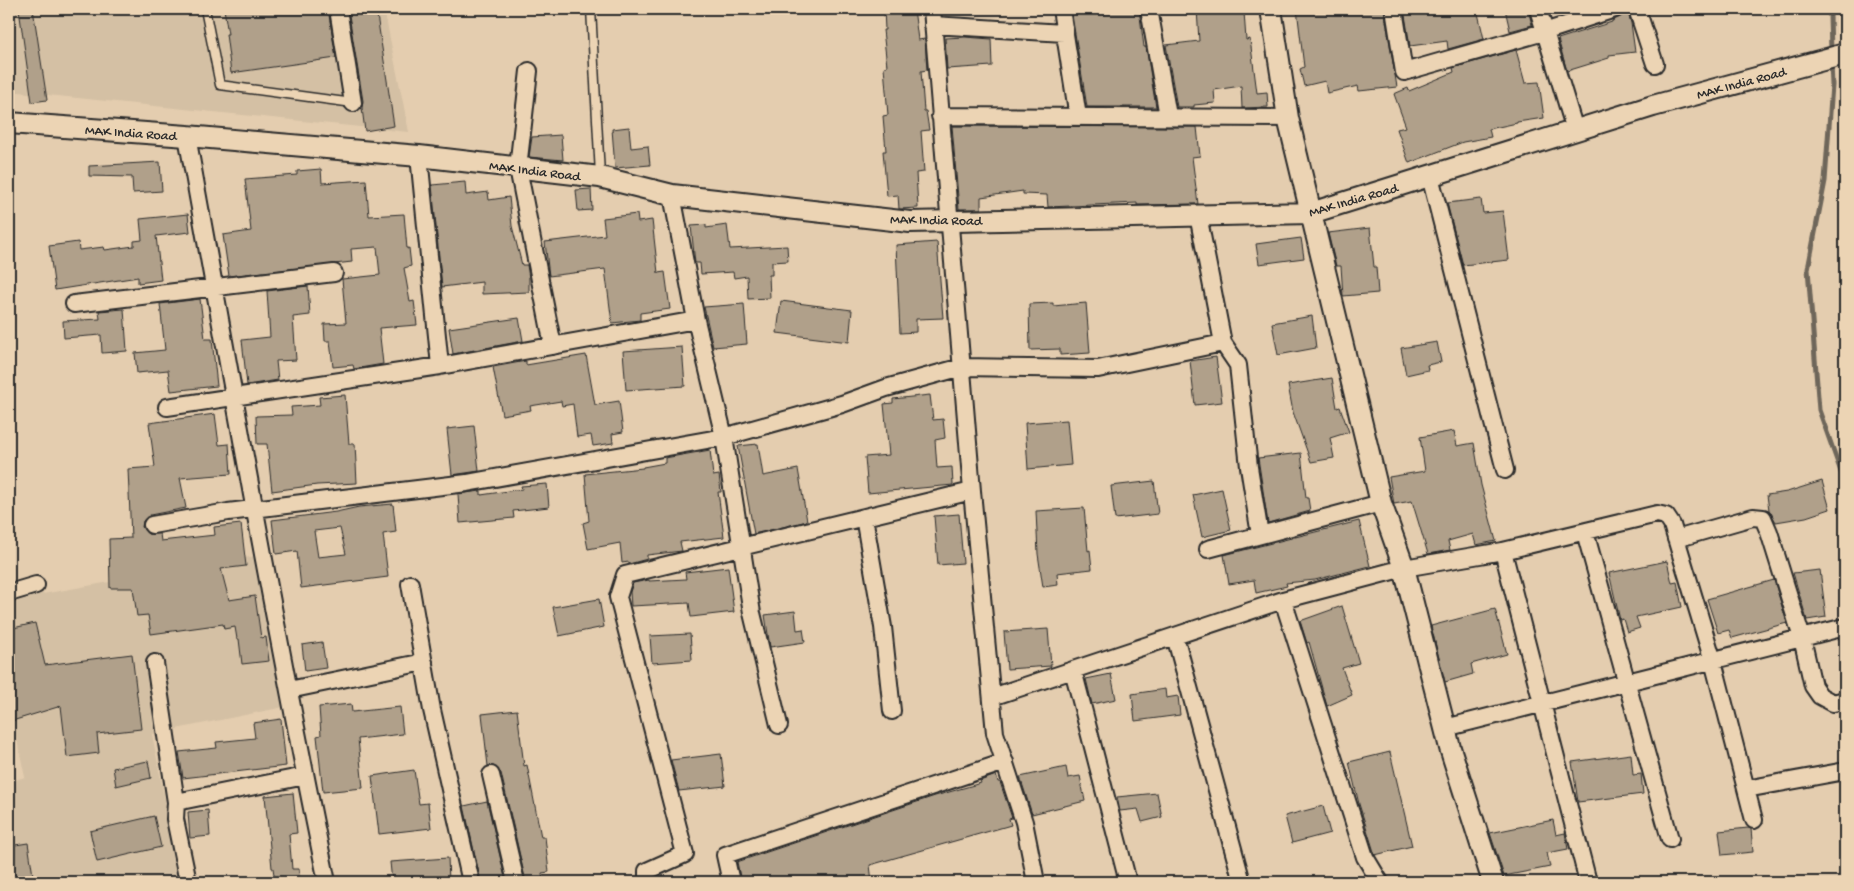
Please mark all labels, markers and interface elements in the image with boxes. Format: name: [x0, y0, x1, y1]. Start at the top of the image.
street label: MAK India Road: [1695, 64, 1790, 105]
street label: MAK India Road: [84, 123, 179, 146]
street label: MAK India Road: [488, 158, 583, 187]
street label: MAK India Road: [1307, 180, 1402, 222]
street label: MAK India Road: [890, 212, 984, 231]

